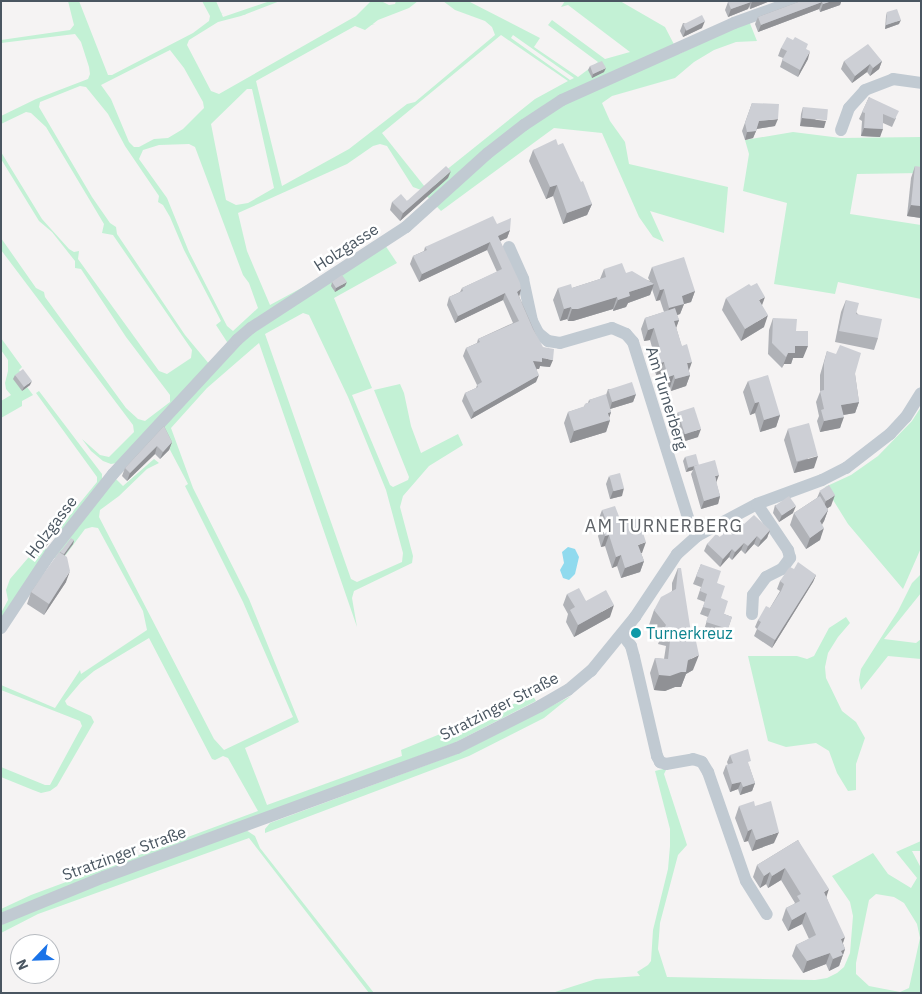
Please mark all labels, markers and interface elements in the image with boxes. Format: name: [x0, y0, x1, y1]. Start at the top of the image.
street label: Holzgasse: [310, 219, 382, 275]
street label: Am Turnerberg: [642, 344, 692, 452]
street label: Holzgasse: [21, 492, 81, 562]
district label: AM TURNERBERG: [583, 515, 745, 537]
place label: Turnerkreuz: [646, 623, 733, 643]
marker: Turnerkreuz: [630, 627, 642, 639]
street label: Stratzinger Straße: [437, 668, 561, 744]
street label: Stratzinger Straße: [59, 822, 189, 884]
north arrow: [10, 934, 60, 984]
text: N: [12, 956, 32, 973]

